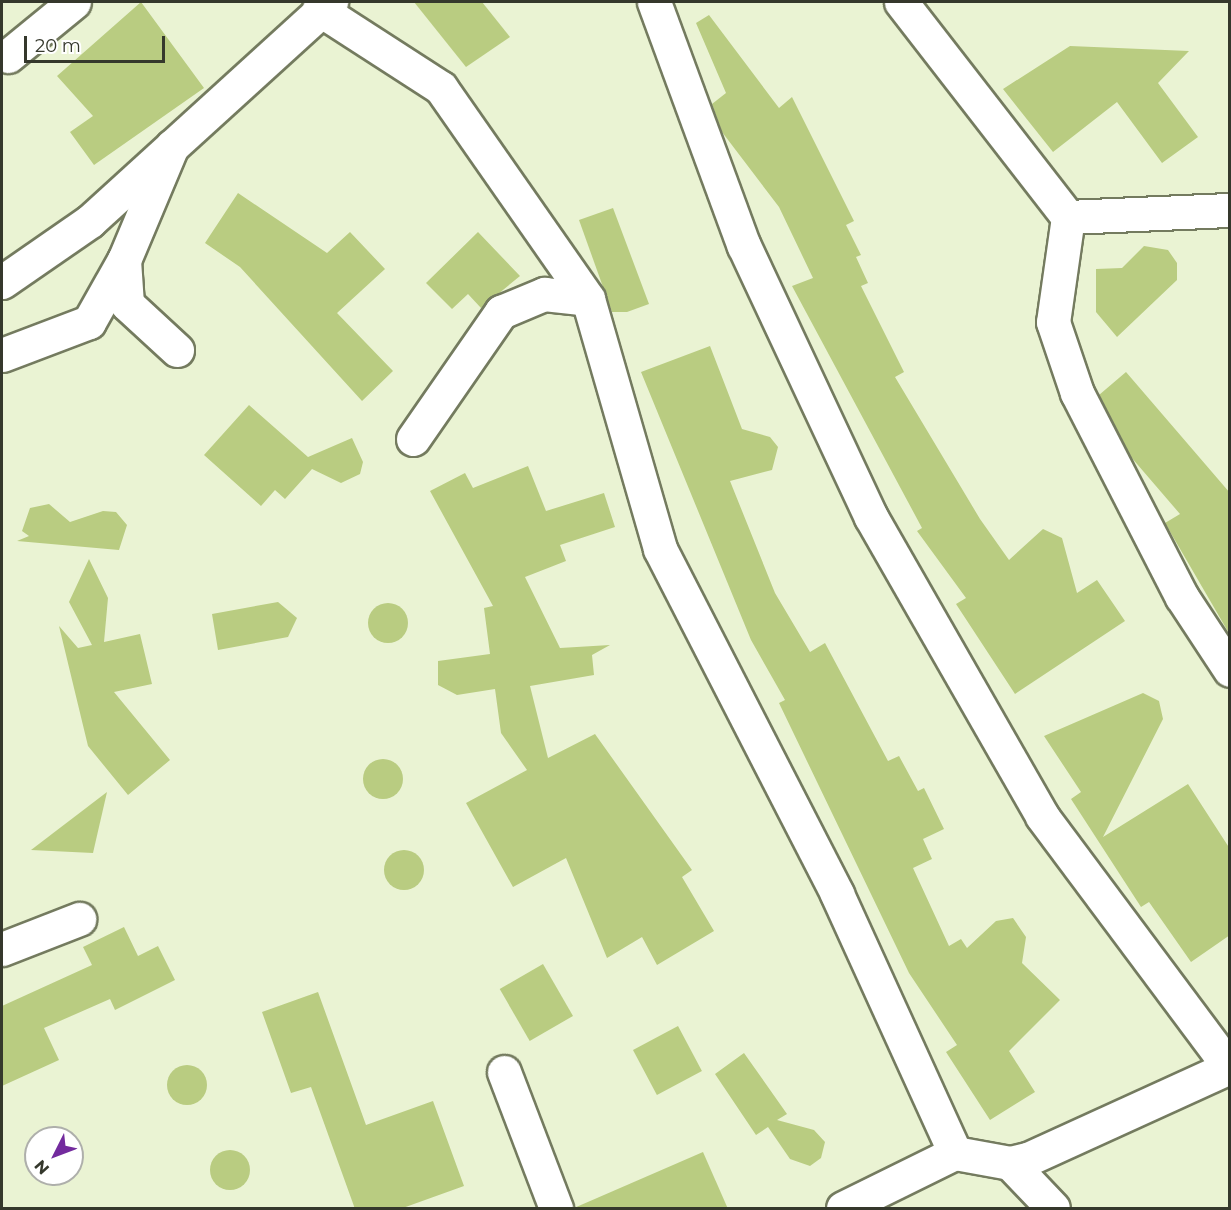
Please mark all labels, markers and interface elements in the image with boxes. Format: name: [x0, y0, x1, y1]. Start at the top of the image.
scale bar: [27, 24, 168, 62]
text: 20 m: [35, 35, 81, 57]
north arrow: [24, 1126, 84, 1186]
text: N: [30, 1156, 53, 1178]

